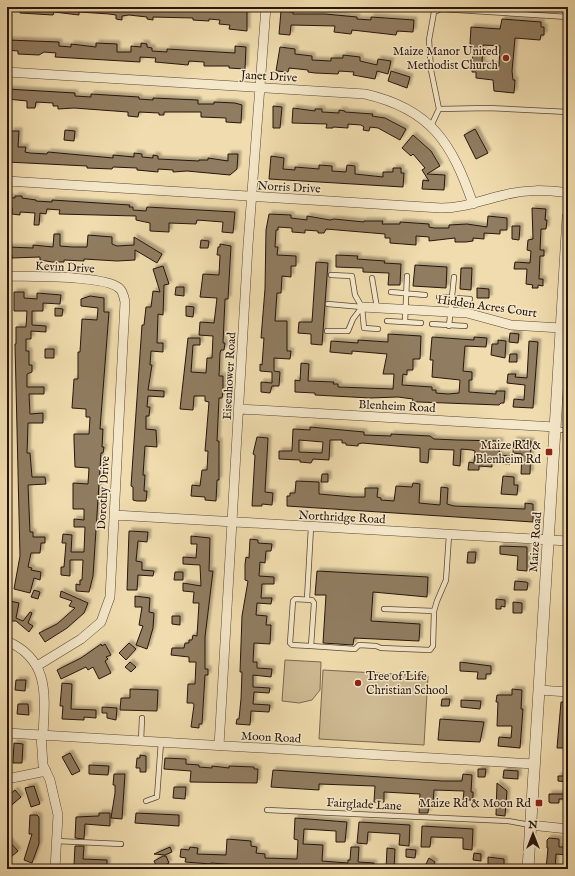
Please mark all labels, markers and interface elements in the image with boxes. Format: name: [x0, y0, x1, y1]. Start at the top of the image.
place label: Maize Manor United Methodist Church: [393, 44, 499, 73]
marker: Maize Manor United Methodist Church: [501, 53, 511, 63]
street label: Janet Drive: [238, 67, 298, 86]
street label: Norris Drive: [257, 178, 321, 197]
street label: Kevin Drive: [35, 258, 96, 277]
street label: Hidden Acres Court: [436, 292, 538, 321]
street label: Eisenhower Road: [220, 331, 239, 420]
street label: Blenheim Road: [358, 397, 436, 416]
place label: Maize Rd & Blenheim Rd: [476, 438, 542, 467]
marker: Maize Rd & Blenheim Rd: [544, 447, 554, 457]
street label: Dorothy Drive: [94, 455, 113, 530]
street label: Northridge Road: [298, 508, 386, 527]
street label: Maize Road: [526, 511, 545, 573]
place label: Tree of Life Christian School: [366, 669, 449, 698]
marker: Tree of Life Christian School: [353, 678, 363, 688]
street label: Moon Road: [241, 728, 302, 747]
street label: Fairglade Lane: [326, 795, 402, 814]
place label: Maize Rd & Moon Rd: [419, 796, 532, 811]
marker: Maize Rd & Moon Rd: [534, 798, 544, 808]
north arrow: [513, 814, 553, 854]
text: N: [527, 818, 538, 832]

